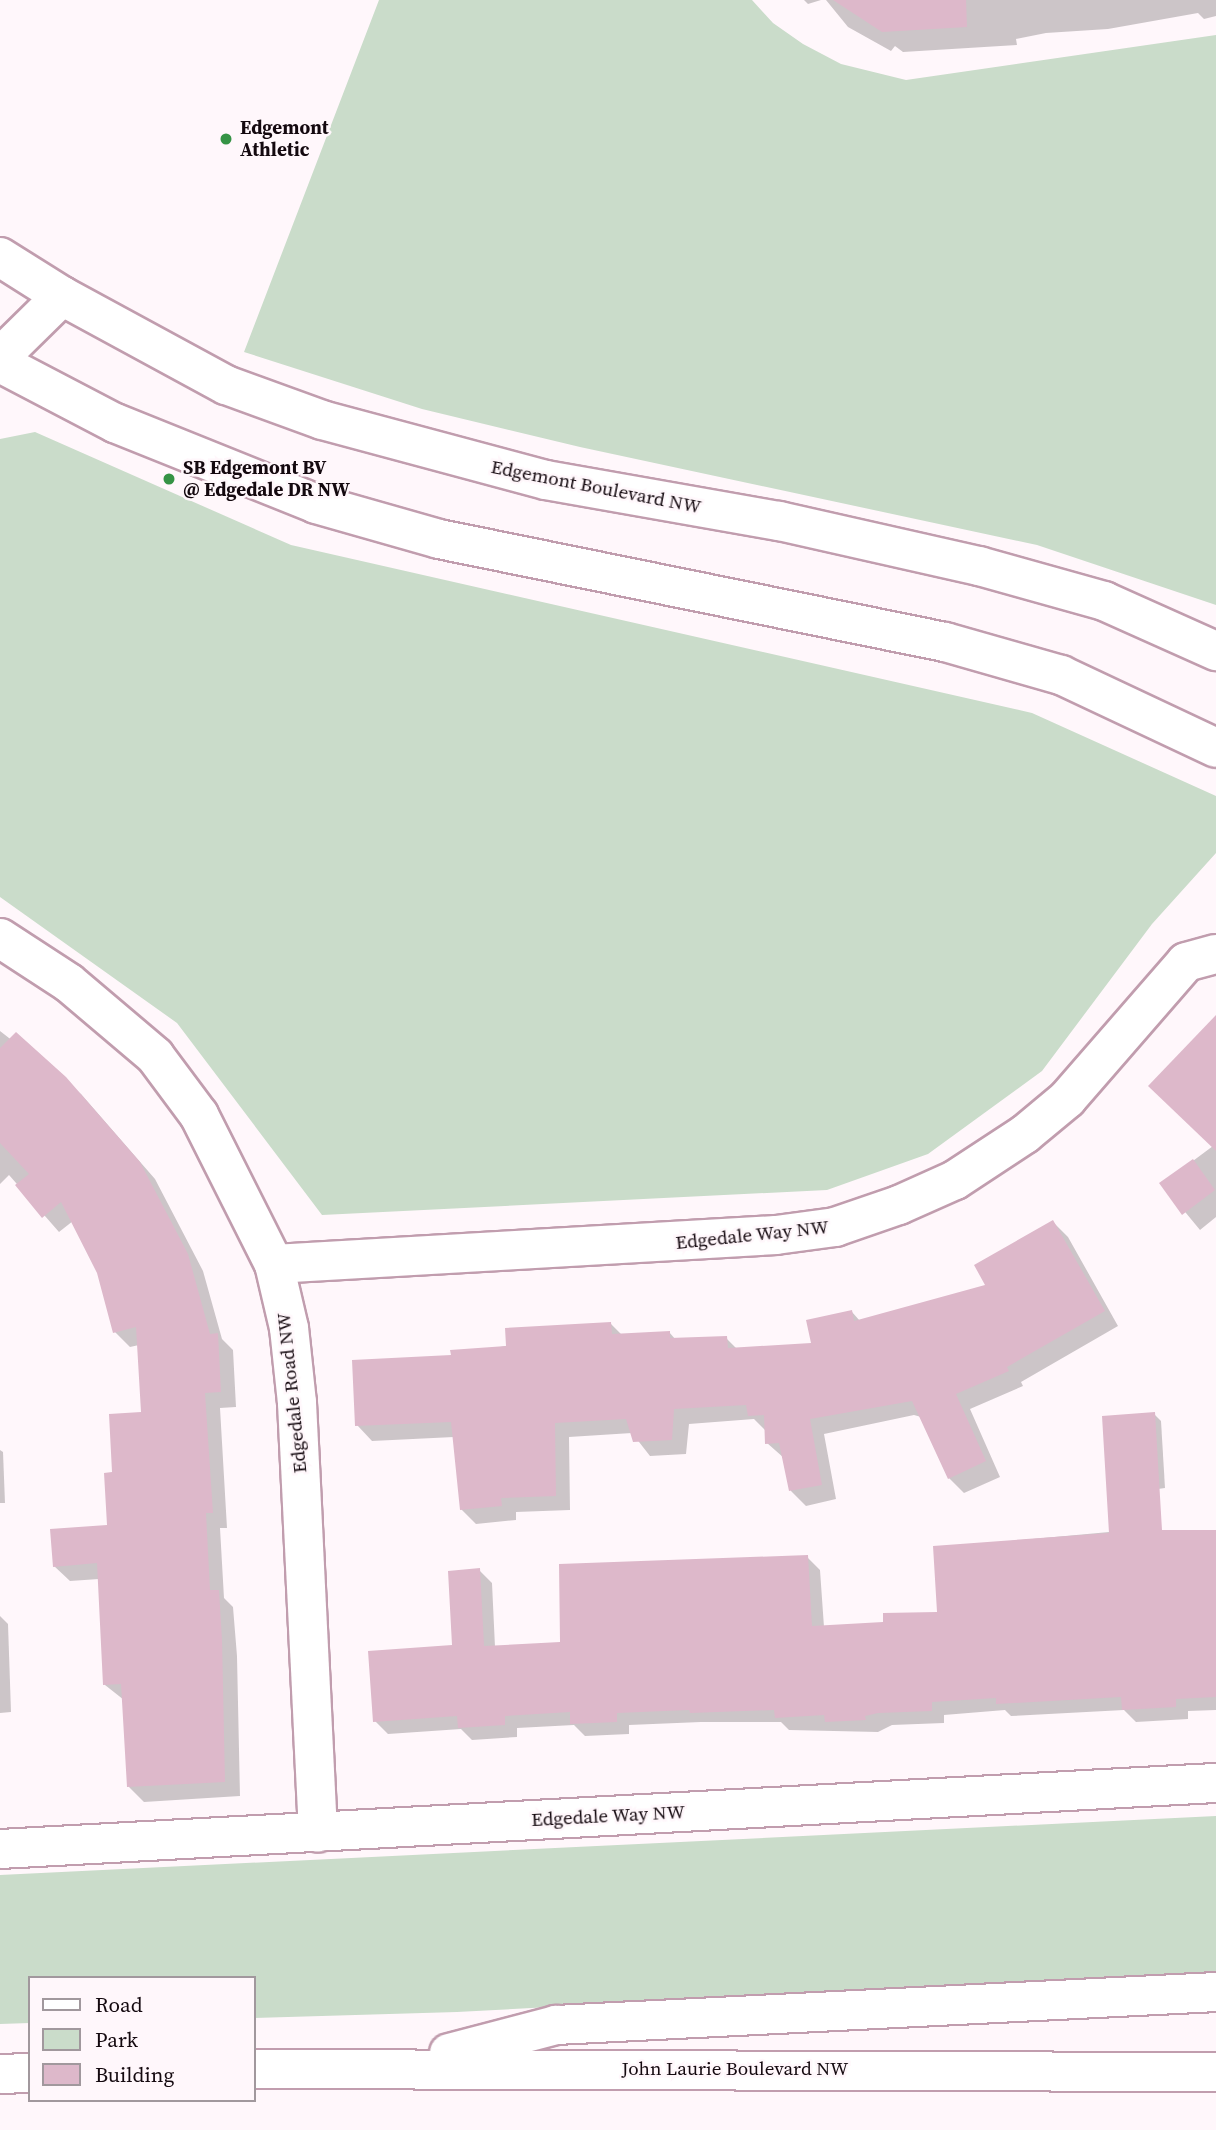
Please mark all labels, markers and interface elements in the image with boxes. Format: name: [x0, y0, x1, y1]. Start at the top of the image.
place label: Edgemont Athletic: [240, 117, 329, 161]
marker: Edgemont Athletic: [218, 131, 234, 147]
street label: Edgemont Boulevard NW: [489, 455, 703, 519]
place label: SB Edgemont BV @ Edgedale DR NW: [183, 457, 350, 501]
marker: SB Edgemont BV @ Edgedale DR NW: [161, 471, 177, 487]
street label: Edgedale Way NW: [674, 1216, 830, 1254]
street label: Edgedale Road NW: [272, 1312, 312, 1474]
street label: Edgedale Way NW: [530, 1801, 686, 1831]
legend: [28, 1976, 256, 2102]
text: Road: [95, 1990, 143, 2019]
text: Park: [95, 2025, 138, 2054]
street label: John Laurie Boulevard NW: [622, 2058, 848, 2080]
text: Building: [95, 2060, 174, 2089]

